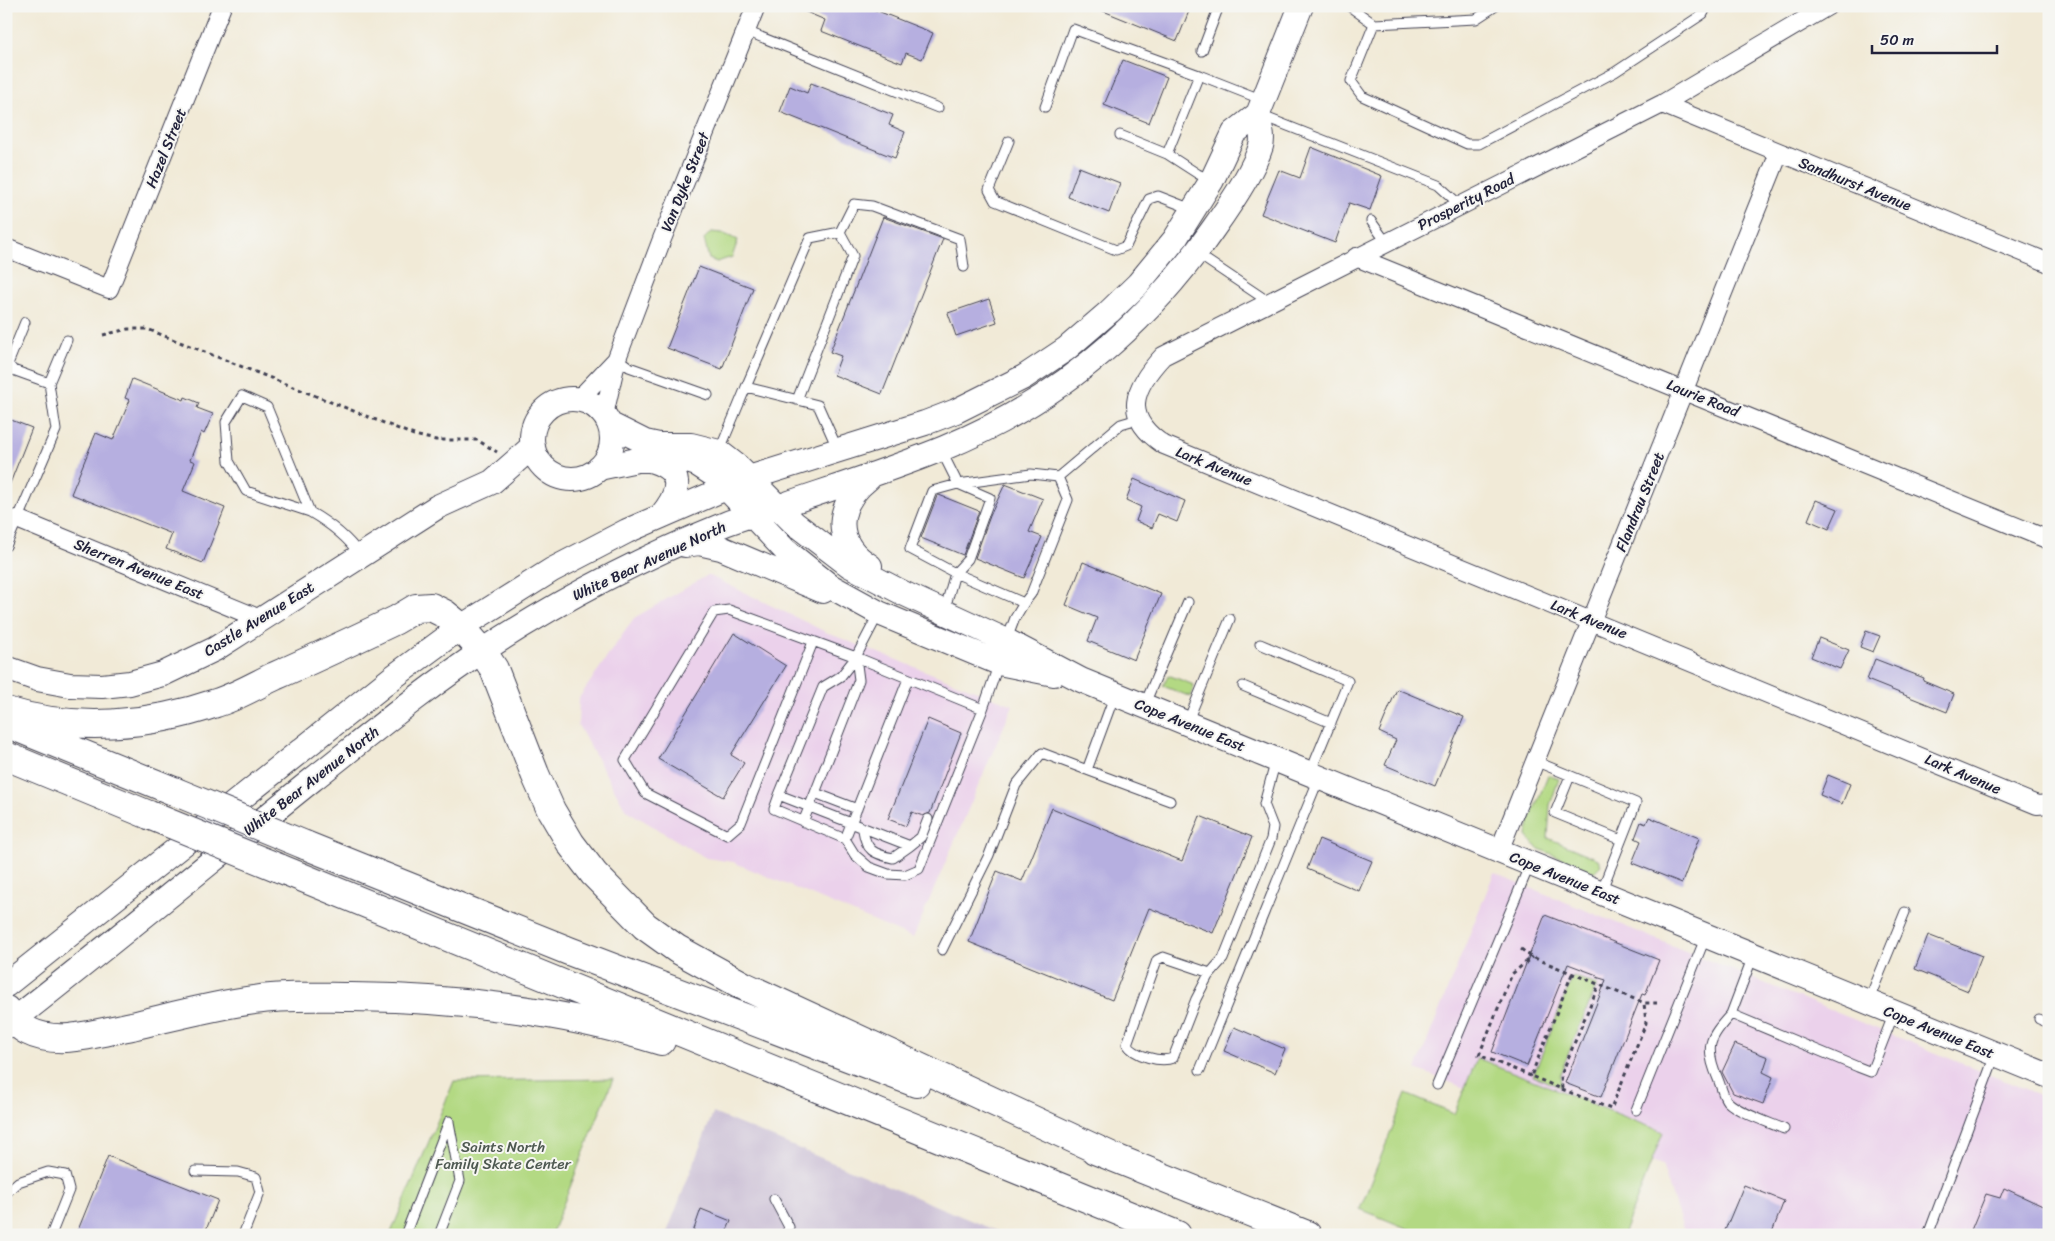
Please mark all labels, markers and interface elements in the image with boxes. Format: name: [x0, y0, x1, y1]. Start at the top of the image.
scale bar: [1872, 22, 1998, 54]
text: 50 m: [1880, 27, 1915, 53]
street label: Hazel Street: [138, 104, 194, 192]
street label: Van Dyke Street: [653, 127, 717, 236]
street label: Sandhurst Avenue: [1795, 150, 1915, 218]
street label: Prosperity Road: [1413, 166, 1520, 238]
street label: Laurie Road: [1663, 372, 1744, 425]
street label: Lark Avenue: [1172, 439, 1257, 493]
street label: Flandrau Street: [1608, 448, 1672, 556]
street label: White Bear Avenue North: [568, 514, 730, 608]
street label: Sherren Avenue East: [70, 531, 208, 607]
street label: Castle Avenue East: [198, 574, 320, 664]
street label: Lark Avenue: [1547, 592, 1632, 646]
street label: Cope Avenue East: [1131, 691, 1250, 759]
street label: White Bear Avenue North: [237, 719, 385, 843]
street label: Lark Avenue: [1921, 746, 2006, 802]
street label: Cope Avenue East: [1506, 844, 1625, 912]
street label: Cope Avenue East: [1880, 998, 1999, 1066]
park label: Saints North Family Skate Center: [435, 1134, 572, 1177]

